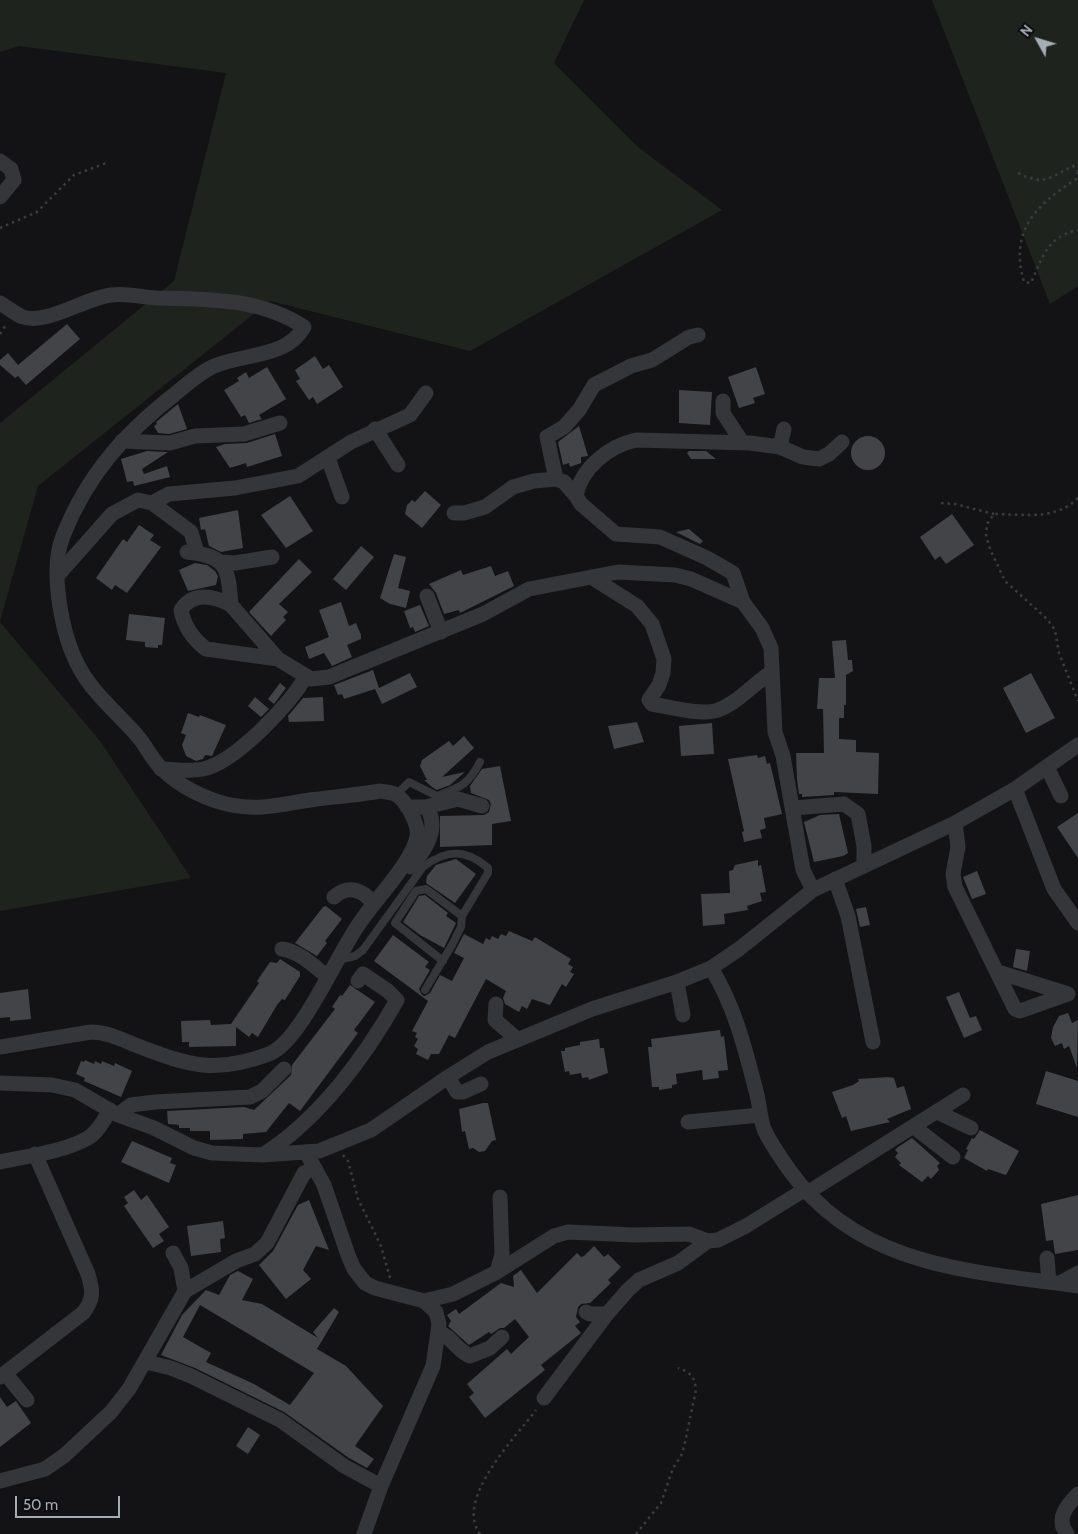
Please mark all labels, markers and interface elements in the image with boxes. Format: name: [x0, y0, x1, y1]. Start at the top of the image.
north arrow: [1013, 15, 1063, 65]
text: N: [1016, 21, 1036, 40]
scale bar: [18, 1486, 122, 1518]
text: 50 m: [23, 1496, 58, 1514]

